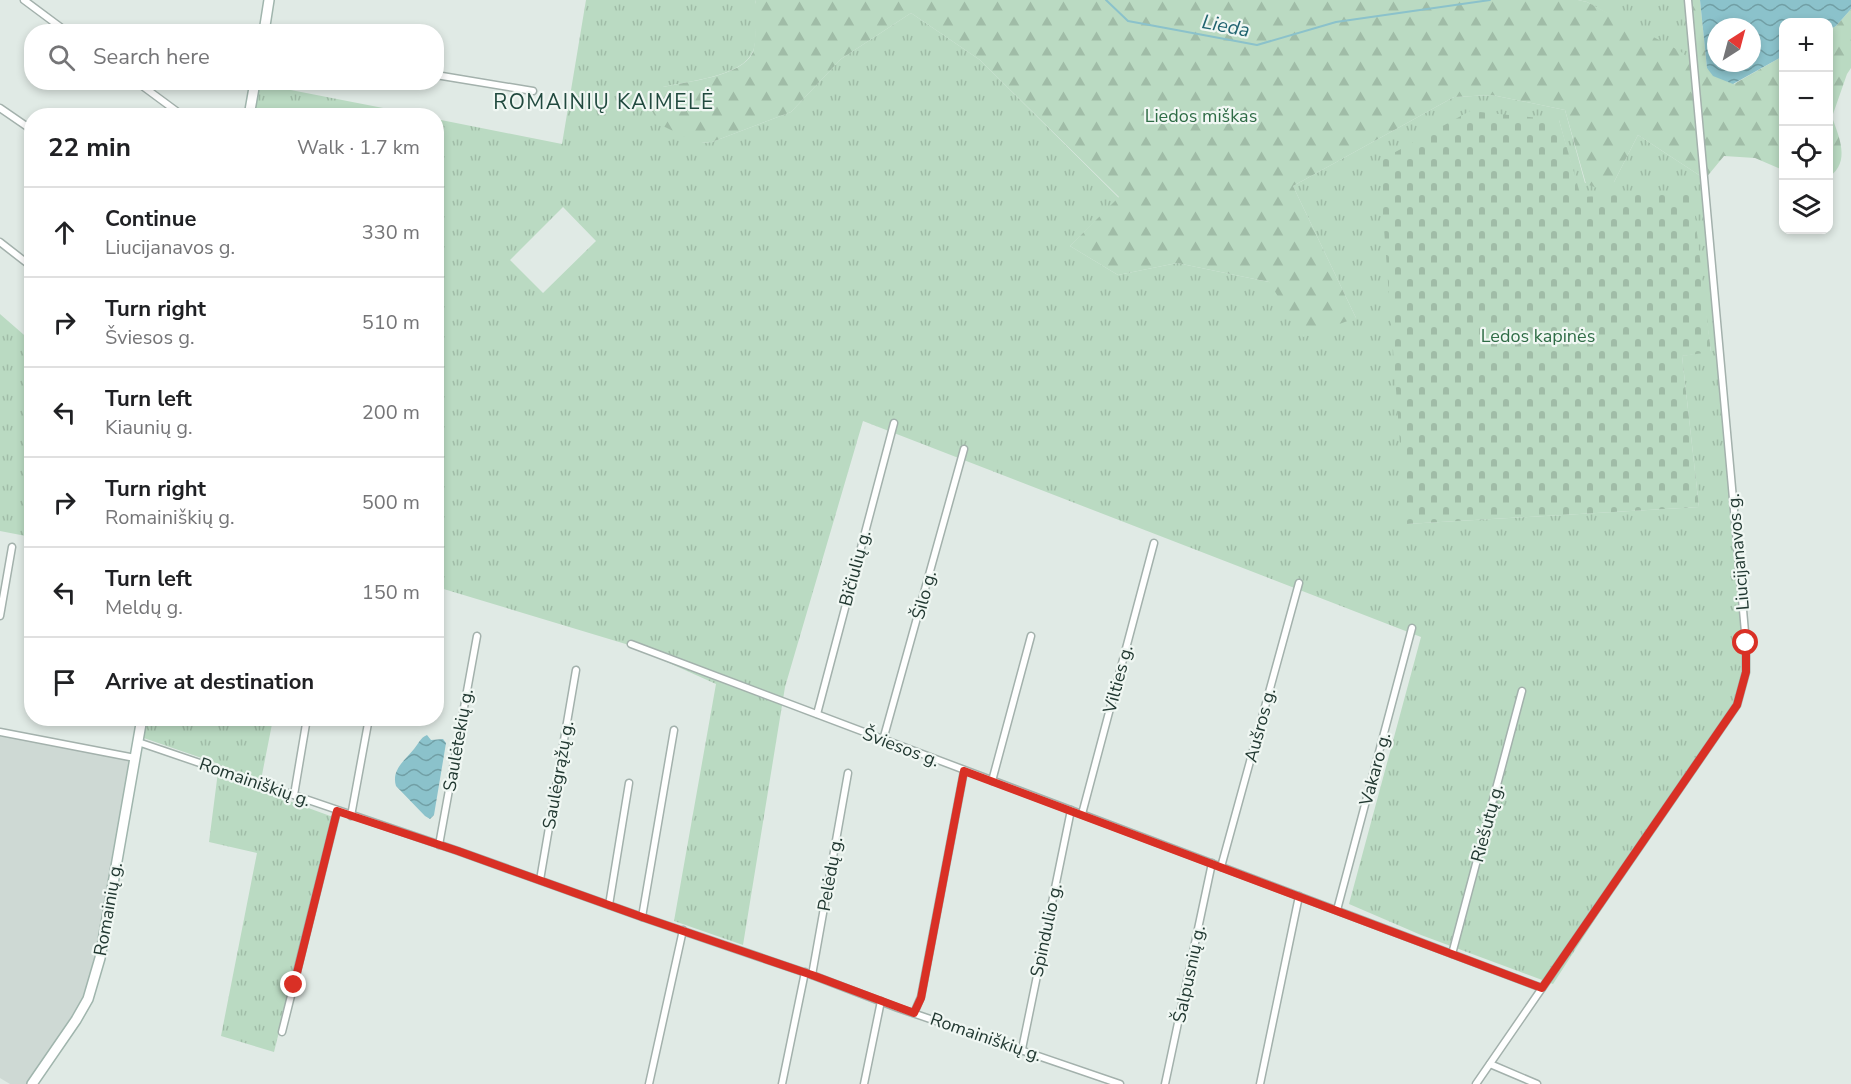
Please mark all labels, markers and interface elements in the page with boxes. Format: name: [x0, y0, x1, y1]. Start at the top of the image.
water label: Lieda: [1200, 8, 1252, 44]
north arrow: [1707, 18, 1761, 72]
map controls: [1779, 18, 1833, 234]
button: +: [1779, 18, 1833, 72]
search box: [24, 24, 444, 90]
icon: search: [45, 41, 78, 74]
text: Search here: [93, 42, 210, 72]
button: −: [1779, 72, 1833, 126]
district label: ROMAINIŲ KAIMELĖ: [493, 88, 715, 116]
park label: Liedos miškas: [1145, 104, 1257, 128]
button: locate: [1779, 126, 1833, 180]
text: 22 min: [48, 130, 131, 165]
text: Walk · 1.7 km: [297, 134, 420, 161]
button: layers: [1779, 180, 1833, 234]
text: Continue: [105, 204, 196, 234]
icon: ahead: [48, 216, 81, 249]
text: 330 m: [362, 219, 420, 246]
text: Liucijanavos g.: [105, 234, 235, 261]
text: Turn right: [105, 294, 206, 324]
icon: right: [48, 306, 81, 339]
text: 510 m: [362, 309, 420, 336]
text: Šviesos g.: [105, 324, 195, 351]
park label: Ledos kapinės: [1481, 324, 1595, 348]
text: Turn left: [105, 384, 192, 414]
icon: left: [48, 396, 81, 429]
text: 200 m: [362, 399, 420, 426]
text: Kiaunių g.: [105, 414, 193, 441]
text: Turn right: [105, 474, 206, 504]
icon: right: [48, 486, 81, 519]
text: 500 m: [362, 489, 420, 516]
street label: Liucijanavos g.: [1721, 493, 1755, 611]
text: Romainiškių g.: [105, 504, 235, 531]
street label: Bičiulių g.: [833, 527, 877, 609]
text: Turn left: [105, 564, 192, 594]
street label: Šilo g.: [906, 568, 942, 622]
icon: left: [48, 576, 81, 609]
text: 150 m: [362, 579, 420, 606]
text: Meldų g.: [105, 594, 183, 621]
route start: [1732, 629, 1758, 655]
street label: Vilties g.: [1097, 642, 1139, 717]
icon: arrive: [48, 666, 81, 699]
text: Arrive at destination: [105, 667, 314, 697]
street label: Aušros g.: [1239, 685, 1281, 765]
street label: Saulėtekių g.: [437, 687, 479, 793]
street label: Saulėgrąžų g.: [537, 719, 579, 831]
street label: Šviesos g.: [859, 721, 943, 773]
street label: Vakaro g.: [1353, 730, 1396, 809]
street label: Romainiškių g.: [196, 752, 314, 812]
street label: Riešutų g.: [1465, 781, 1509, 865]
street label: Pelėdų g.: [812, 835, 848, 913]
street label: Romainių g.: [88, 860, 128, 958]
street label: Spindulio g.: [1024, 881, 1068, 979]
street label: Šalpusnių g.: [1167, 923, 1211, 1025]
route end: [280, 971, 306, 997]
street label: Romainiškių g.: [927, 1007, 1045, 1067]

